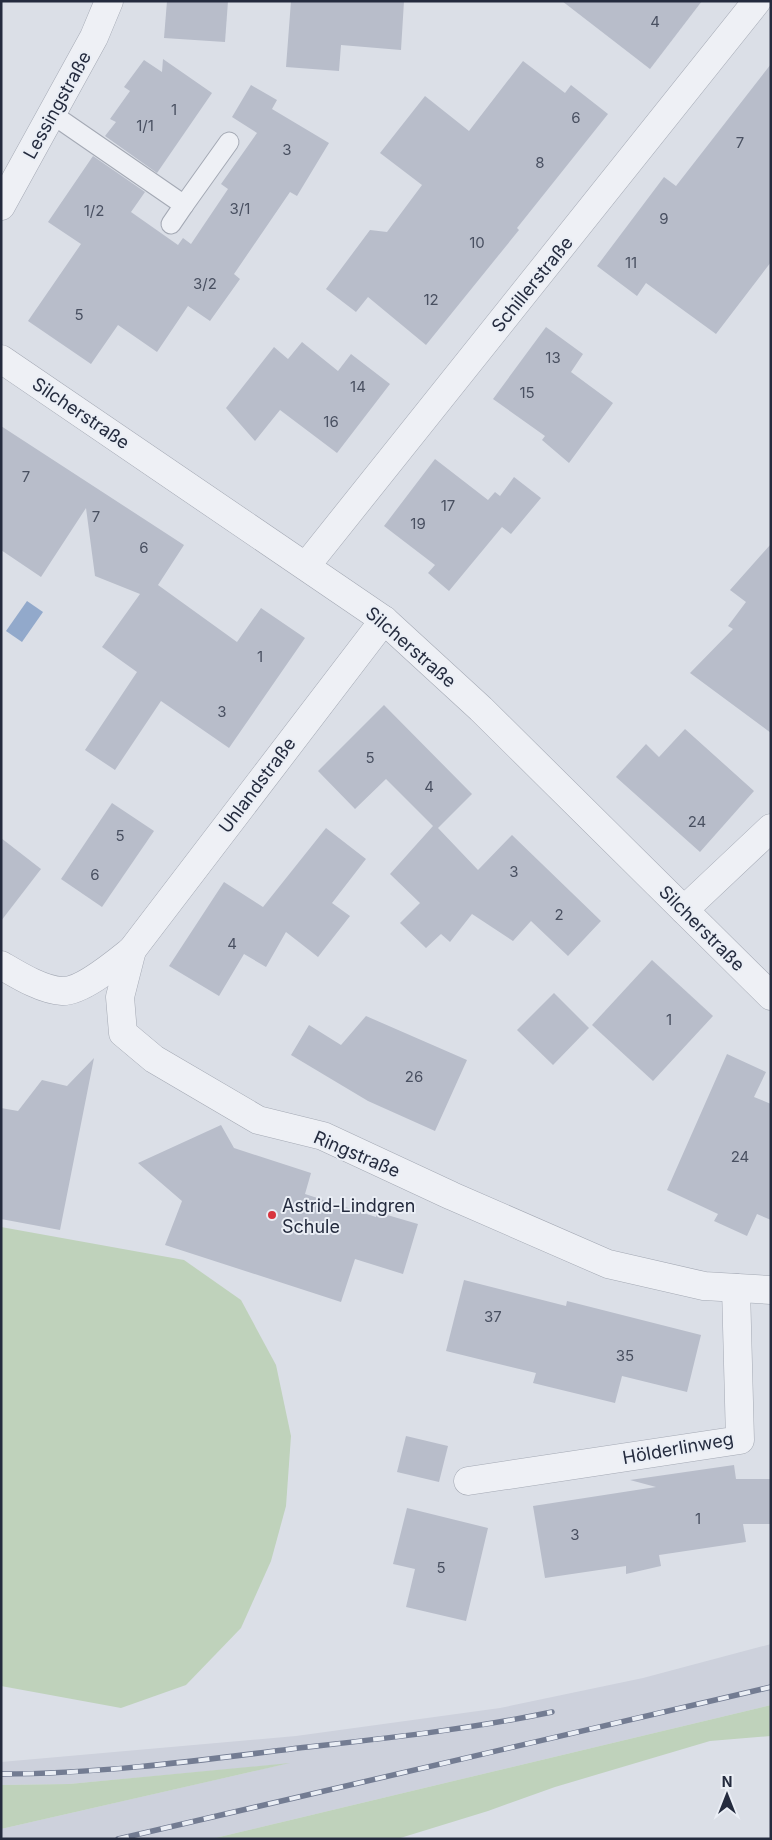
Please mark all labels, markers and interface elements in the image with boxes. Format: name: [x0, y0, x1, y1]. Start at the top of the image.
house number: 4: [650, 12, 660, 31]
street label: Lessingstraße: [19, 48, 95, 162]
house number: 1: [171, 100, 177, 119]
house number: 6: [571, 108, 581, 127]
house number: 1/1: [136, 116, 154, 135]
house number: 7: [736, 133, 744, 152]
house number: 3: [282, 140, 292, 159]
house number: 8: [535, 153, 545, 172]
house number: 3/1: [230, 199, 250, 218]
house number: 1/2: [84, 201, 104, 220]
house number: 9: [659, 209, 669, 228]
street label: Schillerstraße: [487, 232, 577, 336]
house number: 10: [469, 233, 485, 252]
house number: 11: [625, 253, 637, 272]
house number: 3/2: [193, 274, 217, 293]
house number: 12: [423, 290, 439, 309]
house number: 5: [74, 305, 84, 324]
house number: 13: [545, 348, 561, 367]
street label: Silcherstraße: [29, 373, 133, 453]
house number: 14: [350, 377, 366, 396]
house number: 15: [519, 383, 535, 402]
house number: 16: [323, 412, 339, 431]
house number: 7: [22, 467, 30, 486]
house number: 17: [441, 496, 455, 515]
house number: 7: [92, 507, 100, 526]
house number: 19: [410, 514, 426, 533]
house number: 6: [139, 538, 149, 557]
street label: Silcherstraße: [362, 602, 460, 692]
house number: 1: [257, 647, 263, 666]
house number: 3: [217, 702, 227, 721]
street label: Uhlandstraße: [214, 733, 300, 837]
house number: 5: [365, 748, 375, 767]
house number: 4: [424, 777, 434, 796]
house number: 24: [688, 812, 706, 831]
house number: 5: [115, 826, 125, 845]
house number: 3: [509, 862, 519, 881]
house number: 6: [90, 865, 100, 884]
street label: Silcherstraße: [655, 881, 749, 975]
house number: 2: [554, 905, 564, 924]
house number: 4: [227, 934, 237, 953]
house number: 1: [666, 1010, 672, 1029]
house number: 26: [405, 1067, 423, 1086]
street label: Ringstraße: [311, 1126, 403, 1182]
house number: 24: [731, 1147, 749, 1166]
place label: Astrid-Lindgren Schule: [282, 1195, 415, 1237]
marker: Astrid-Lindgren Schule: [266, 1209, 278, 1221]
house number: 37: [484, 1307, 502, 1326]
house number: 35: [616, 1346, 634, 1365]
street label: Hölderlinweg: [621, 1428, 735, 1468]
house number: 1: [695, 1509, 701, 1528]
house number: 3: [570, 1525, 580, 1544]
house number: 5: [436, 1558, 446, 1577]
north arrow: [702, 1770, 752, 1820]
text: N: [722, 1773, 732, 1790]

